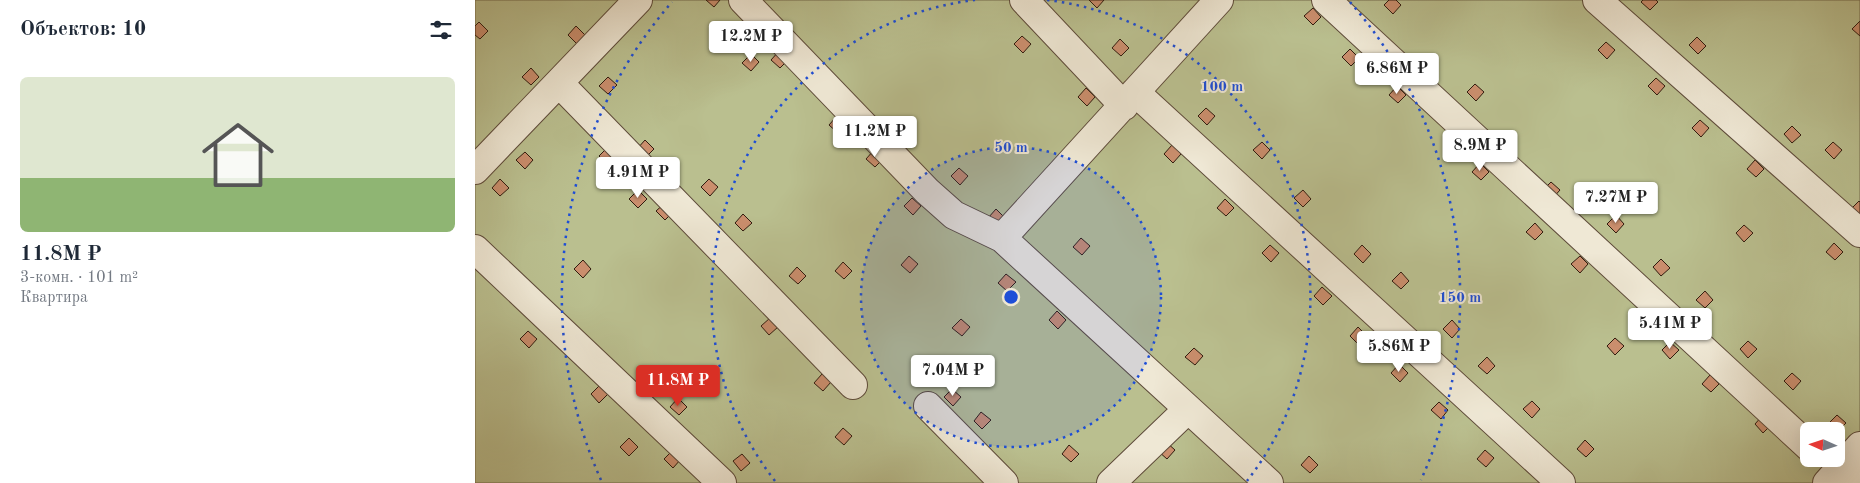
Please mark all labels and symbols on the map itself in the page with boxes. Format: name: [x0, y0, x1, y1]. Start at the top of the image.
pin: 12.2M ₽: [705, 20, 797, 63]
pin: 6.86M ₽: [1351, 52, 1443, 95]
text: 100 m: [1201, 80, 1243, 95]
pin: 11.2M ₽: [829, 116, 921, 158]
pin: 8.9M ₽: [1439, 130, 1521, 172]
text: 50 m: [994, 141, 1028, 156]
pin: 4.91M ₽: [592, 156, 684, 199]
pin: 7.27M ₽: [1570, 182, 1662, 224]
centre of rings: [1002, 288, 1020, 306]
text: 150 m: [1439, 291, 1481, 306]
pin: 5.41M ₽: [1624, 308, 1716, 350]
pin: 5.86M ₽: [1353, 330, 1445, 373]
pin: 7.04M ₽: [907, 354, 999, 397]
pin: 11.8M ₽: [632, 364, 724, 407]
north arrow: [1800, 422, 1845, 468]

